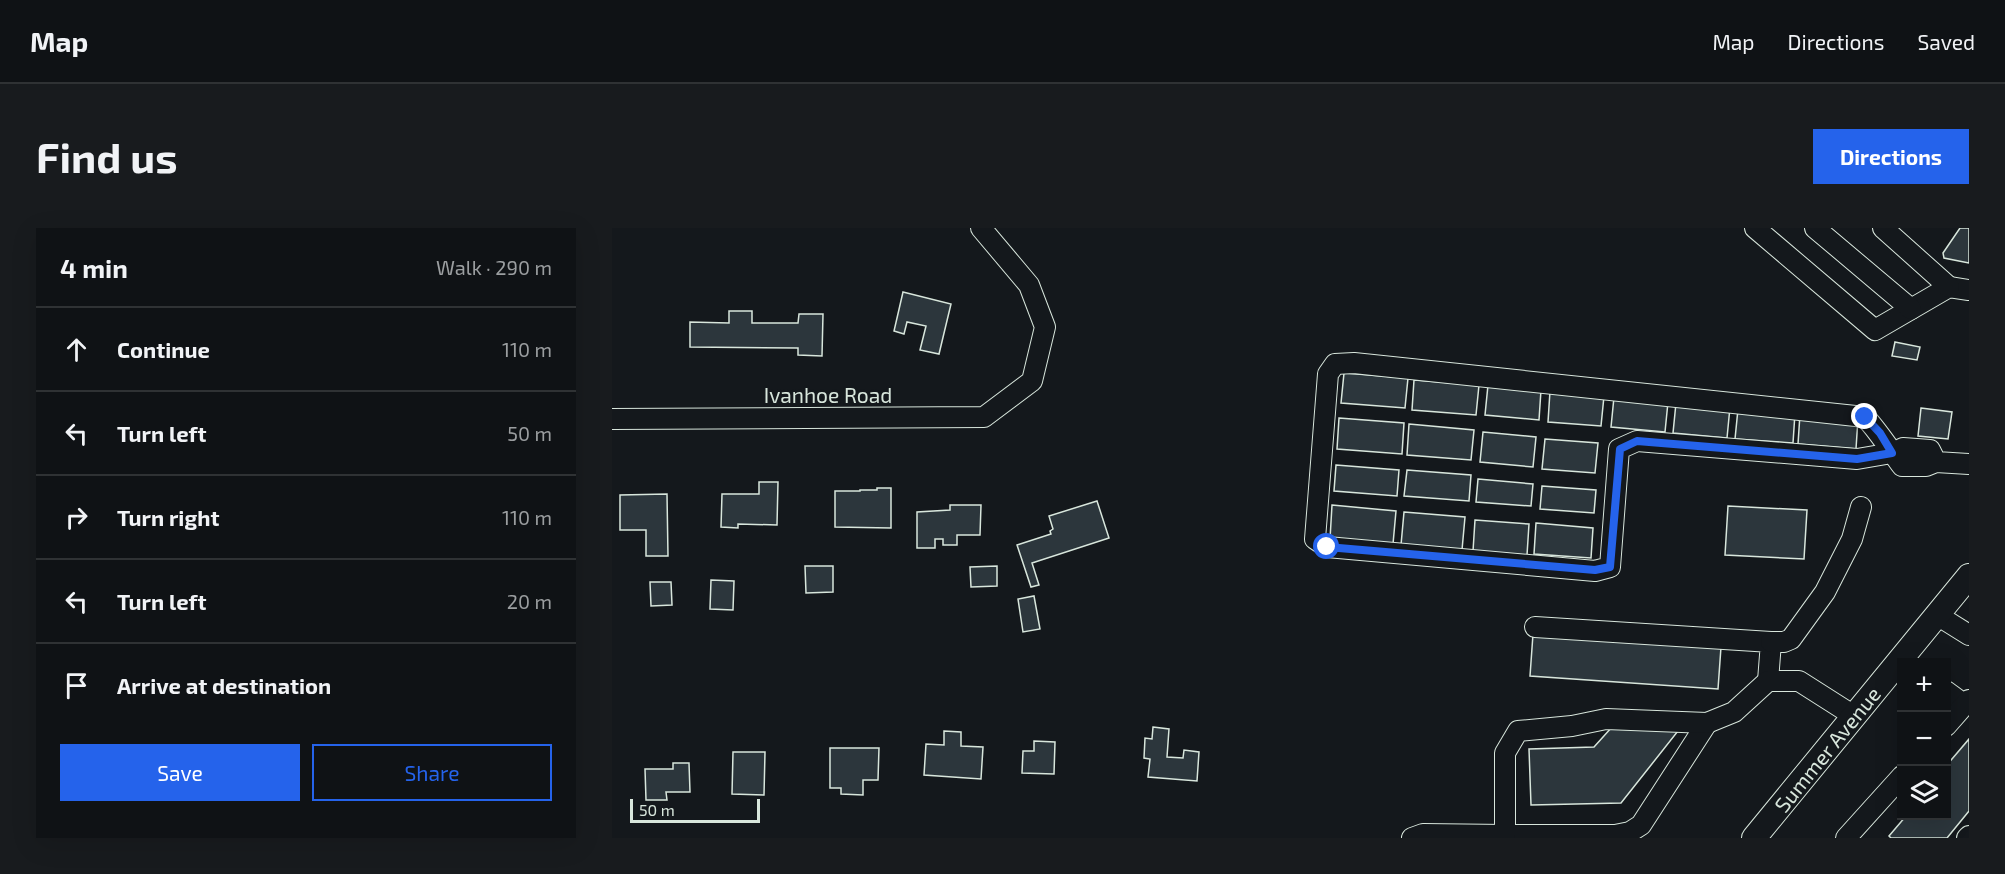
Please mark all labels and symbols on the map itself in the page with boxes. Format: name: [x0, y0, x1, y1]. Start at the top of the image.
street label: Ivanhoe Road: [764, 382, 892, 407]
route end: [1851, 403, 1877, 429]
route start: [1313, 533, 1339, 559]
street label: Summer Avenue: [1769, 681, 1885, 817]
scale bar: [630, 796, 760, 824]

